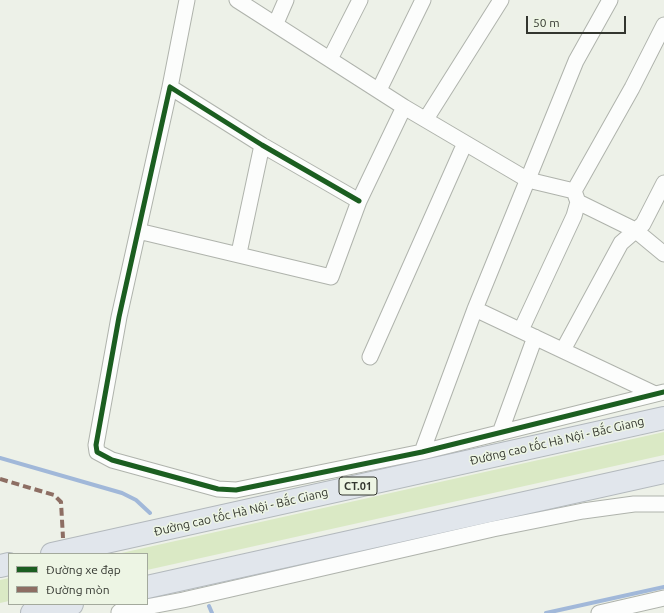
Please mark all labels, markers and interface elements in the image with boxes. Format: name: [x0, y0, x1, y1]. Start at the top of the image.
scale bar: [528, 8, 628, 34]
text: 50 m: [533, 16, 560, 29]
street label: Đường cao tốc Hà Nội - Bắc Giang: [468, 414, 646, 468]
road number: CT.01: [339, 477, 377, 495]
street label: Đường cao tốc Hà Nội - Bắc Giang: [152, 485, 330, 539]
legend: [8, 553, 148, 605]
text: Đường xe đạp: [46, 563, 121, 576]
text: Đường mòn: [46, 583, 110, 596]

